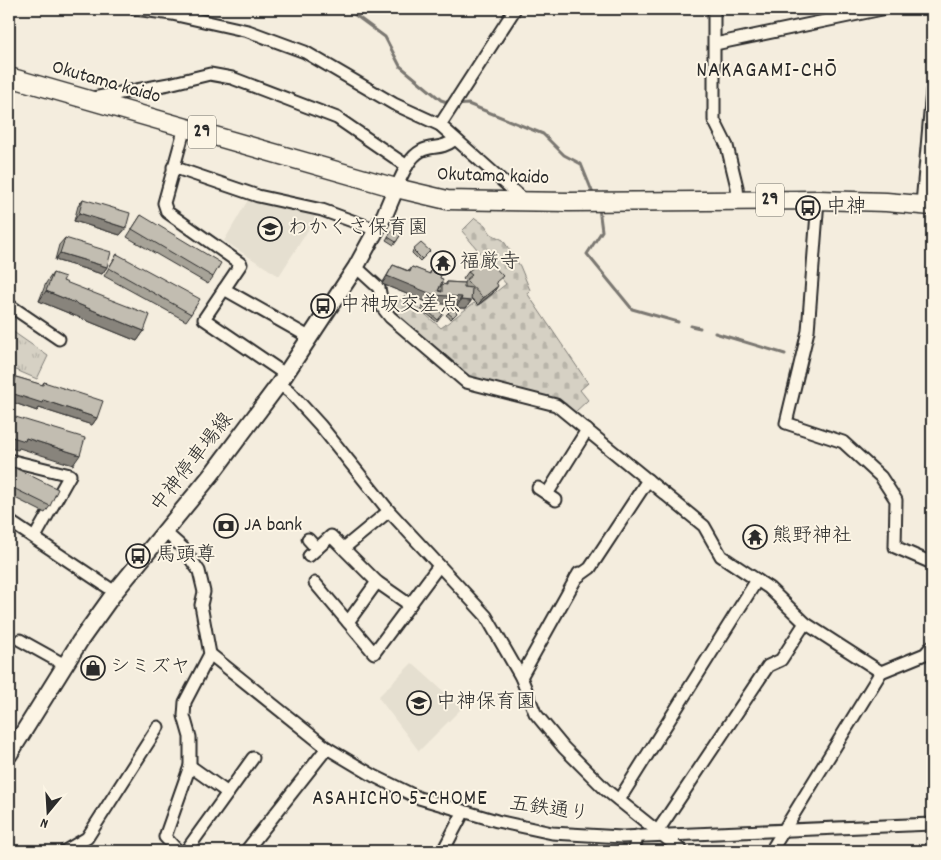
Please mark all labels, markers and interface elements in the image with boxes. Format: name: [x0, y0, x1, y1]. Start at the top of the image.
street label: Okutama kaido: [48, 54, 164, 112]
district label: NAKAGAMI-CHŌ: [696, 56, 838, 87]
road number: 29: [188, 115, 216, 148]
street label: Okutama kaido: [436, 161, 550, 193]
road number: 29: [756, 184, 784, 216]
place label: 中神: [826, 194, 866, 222]
bus stop icon: 中神: [795, 195, 821, 221]
place label: わかくさ保育園: [288, 215, 428, 243]
school or university icon: わかくさ保育園: [257, 216, 283, 242]
place label: 福厳寺: [460, 249, 520, 277]
temple icon: 福厳寺: [430, 250, 456, 276]
place label: 中神坂交差点: [340, 292, 460, 320]
bus stop icon: 中神坂交差点: [310, 293, 336, 319]
street label: 中神停車場線: [145, 407, 241, 519]
place label: JA bank: [244, 512, 302, 540]
bank icon: JA bank: [213, 513, 239, 539]
place label: 熊野神社: [772, 523, 852, 551]
temple icon: 熊野神社: [742, 524, 768, 550]
place label: 馬頭尊: [156, 542, 216, 570]
bus stop icon: 馬頭尊: [125, 543, 151, 569]
place label: シミズヤ: [110, 654, 190, 682]
shop icon: シミズヤ: [80, 655, 106, 681]
place label: 中神保育園: [436, 689, 536, 717]
school or university icon: 中神保育園: [406, 690, 432, 716]
district label: ASAHICHO 5-CHOME: [312, 785, 488, 815]
north arrow: [22, 788, 72, 838]
street label: 五鉄通り: [507, 791, 591, 829]
text: N: [38, 812, 51, 833]

